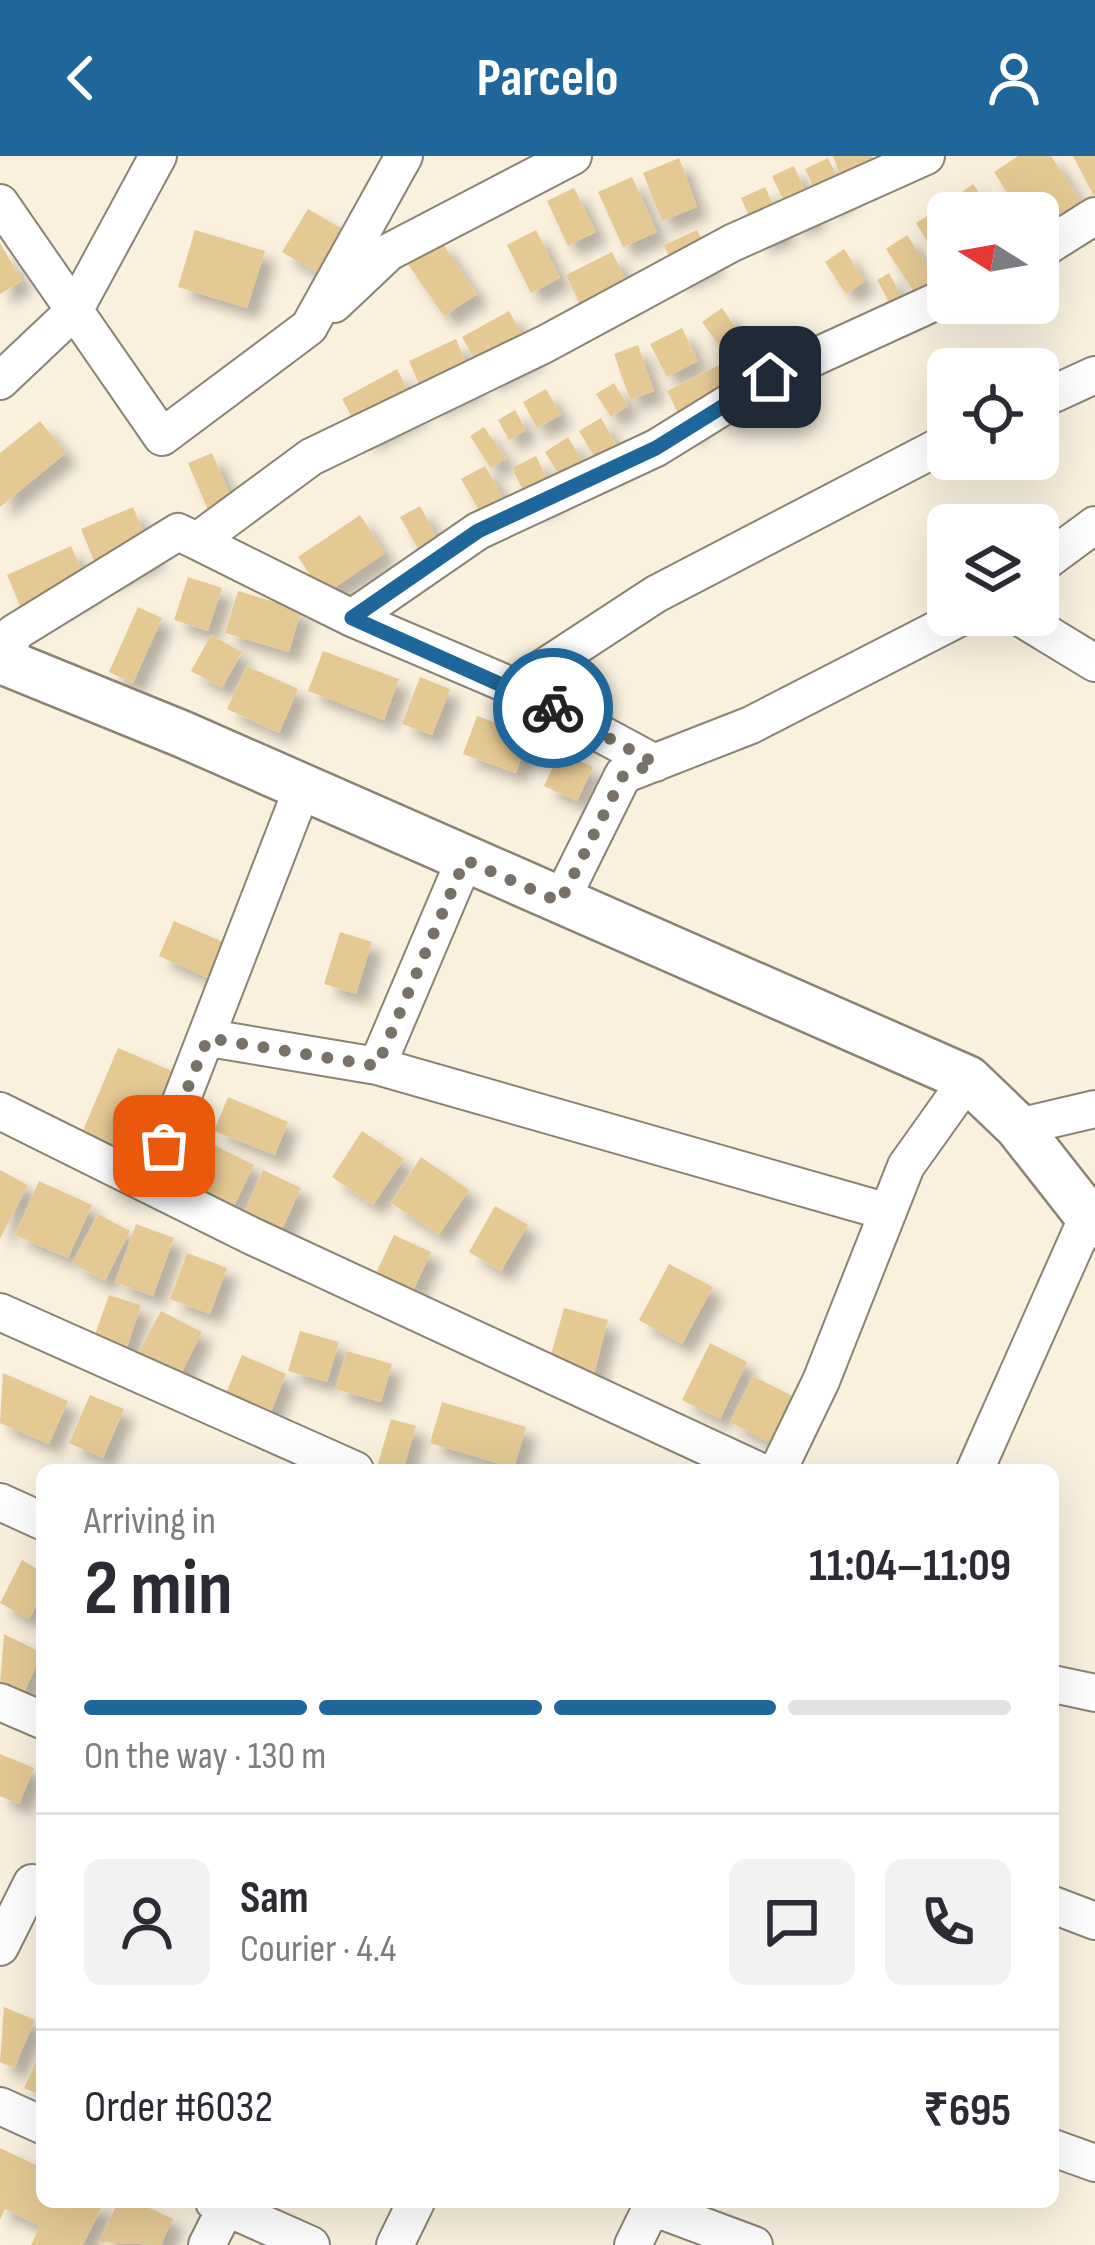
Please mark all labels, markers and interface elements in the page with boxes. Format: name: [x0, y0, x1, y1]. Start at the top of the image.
icon: back: [48, 45, 114, 111]
icon: person: [981, 45, 1047, 111]
text: Parcelo: [476, 46, 619, 111]
north arrow: [927, 192, 1059, 324]
map controls: [927, 192, 1059, 636]
pin: [719, 326, 821, 428]
icon: home: [737, 344, 803, 410]
button: locate: [927, 348, 1059, 480]
button: layers: [927, 504, 1059, 636]
courier: [493, 648, 613, 768]
icon: bike: [520, 675, 586, 741]
pin: [113, 1095, 215, 1197]
icon: bag: [131, 1113, 197, 1179]
text: Arriving in: [84, 1498, 216, 1545]
text: 11:04–11:09: [809, 1539, 1011, 1594]
text: 2 min: [84, 1543, 233, 1636]
text: On the way · 130 m: [84, 1733, 326, 1780]
button: person: [84, 1859, 210, 1985]
button: chat: [729, 1859, 855, 1985]
button: phone: [885, 1859, 1011, 1985]
text: Sam: [240, 1871, 309, 1926]
text: Courier · 4.4: [240, 1926, 396, 1973]
text: Order #6032: [84, 2080, 273, 2135]
text: ₹695: [923, 2084, 1011, 2139]

